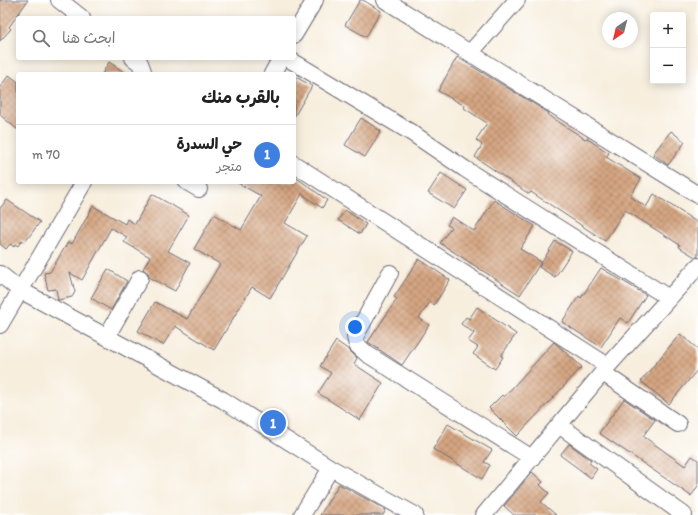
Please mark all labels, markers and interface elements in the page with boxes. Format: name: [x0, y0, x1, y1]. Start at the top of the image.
north arrow: [602, 12, 638, 48]
map controls: [650, 12, 686, 84]
button: +: [650, 12, 686, 48]
search box: [16, 16, 296, 60]
icon: search: [30, 27, 52, 49]
text: ابحث هنا: [62, 29, 116, 47]
button: −: [650, 48, 686, 84]
text: بالقرب منك: [202, 87, 280, 107]
text: حي السدرة: [176, 135, 242, 153]
text: 70 m: [32, 147, 60, 162]
text: 1: [264, 147, 270, 162]
text: متجر: [217, 159, 242, 174]
your location: [345, 317, 365, 337]
pin: 1: [260, 408, 286, 438]

